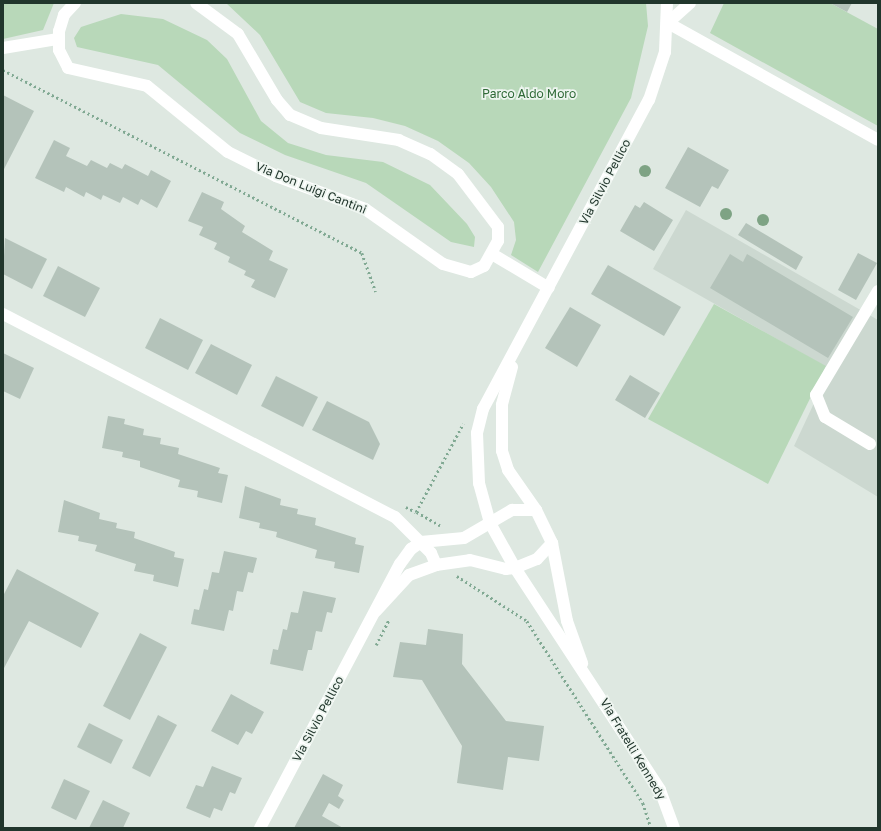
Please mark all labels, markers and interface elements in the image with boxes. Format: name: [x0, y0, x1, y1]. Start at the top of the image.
park label: Parco Aldo Moro: [482, 87, 576, 101]
street label: Via Silvio Pellico: [576, 137, 634, 227]
street label: Via Don Luigi Cantini: [253, 159, 369, 217]
street label: Via Silvio Pellico: [289, 674, 347, 764]
street label: Via Fratelli Kennedy: [597, 696, 669, 802]

